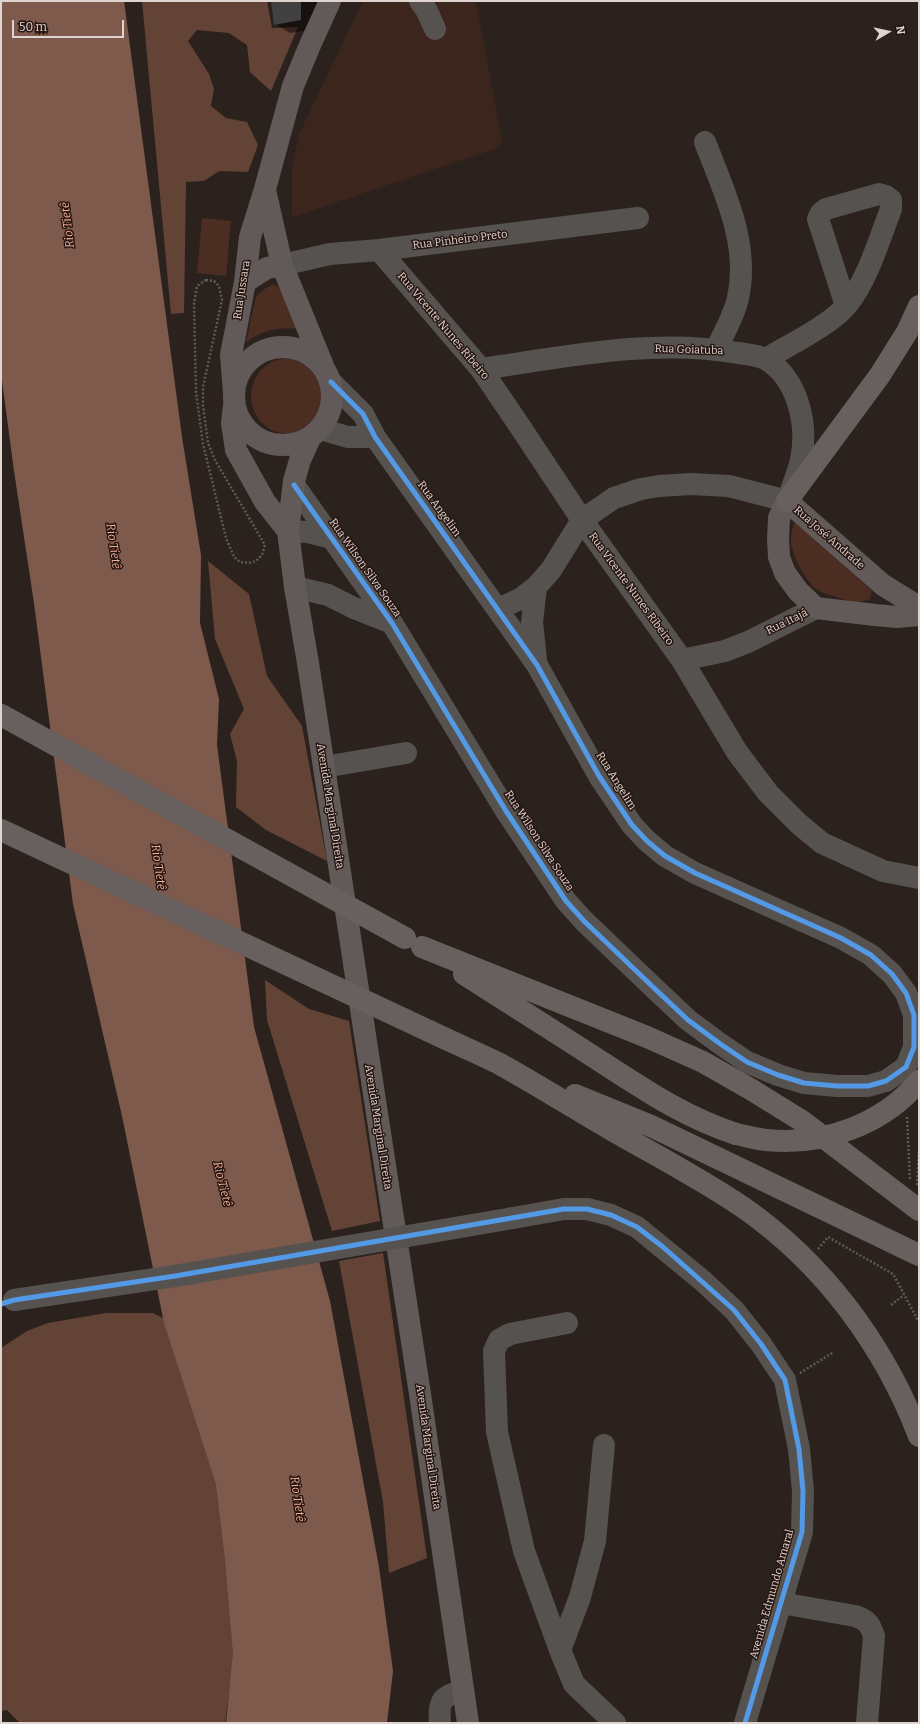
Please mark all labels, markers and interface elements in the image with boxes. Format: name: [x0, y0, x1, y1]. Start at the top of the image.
scale bar: [14, 12, 126, 38]
north arrow: [868, 12, 908, 52]
text: 50 m: [19, 20, 47, 34]
text: N: [893, 25, 907, 35]
water label: Rio Tietê: [58, 201, 78, 249]
street label: Rua Pinheiro Preto: [412, 228, 508, 252]
street label: Rua Jussara: [231, 260, 253, 320]
street label: Rua Vicente Nunes Ribeiro: [394, 270, 492, 382]
street label: Rua Goiatuba: [654, 342, 724, 358]
street label: Rua Angelim: [414, 479, 464, 539]
street label: Rua José Andrade: [791, 504, 867, 572]
street label: Rua Wilson Silva Souza: [326, 516, 404, 620]
water label: Rio Tietê: [103, 522, 123, 570]
street label: Rua Vicente Nunes Ribeiro: [586, 530, 676, 648]
street label: Rua Itajá: [764, 606, 810, 638]
street label: Avenida Marginal Direita: [314, 743, 346, 869]
street label: Rua Angelim: [593, 750, 639, 812]
street label: Rua Wilson Silva Souza: [502, 788, 576, 894]
water label: Rio Tietê: [148, 843, 168, 891]
street label: Avenida Marginal Direita: [362, 1064, 394, 1190]
water label: Rio Tietê: [209, 1160, 235, 1208]
street label: Avenida Marginal Direita: [413, 1383, 443, 1511]
water label: Rio Tietê: [287, 1475, 307, 1523]
street label: Avenida Edmundo Amaral: [747, 1528, 797, 1660]

